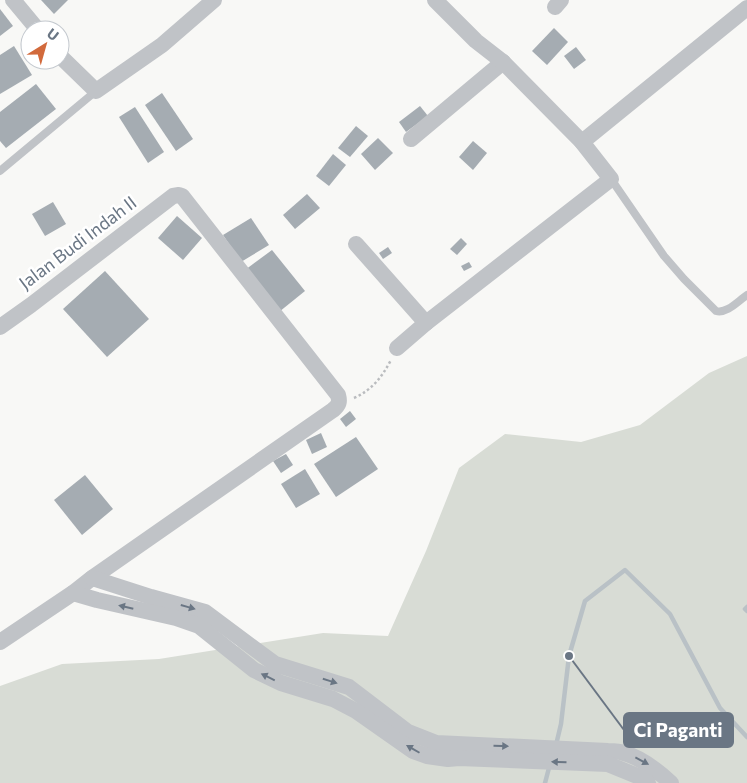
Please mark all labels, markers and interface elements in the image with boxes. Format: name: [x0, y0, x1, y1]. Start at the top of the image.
north arrow: [20, 20, 70, 70]
text: U: [44, 24, 62, 44]
street label: Jalan Budi Indah II: [14, 191, 141, 294]
one-way arrow: [118, 603, 133, 611]
one-way arrow: [180, 604, 195, 612]
one-way arrow: [261, 673, 276, 681]
one-way arrow: [323, 678, 338, 686]
callout: Ci Paganti: [624, 713, 733, 747]
text: Ci Paganti: [634, 718, 722, 741]
one-way arrow: [494, 742, 510, 750]
one-way arrow: [406, 745, 419, 754]
one-way arrow: [551, 757, 567, 765]
one-way arrow: [635, 757, 649, 766]

